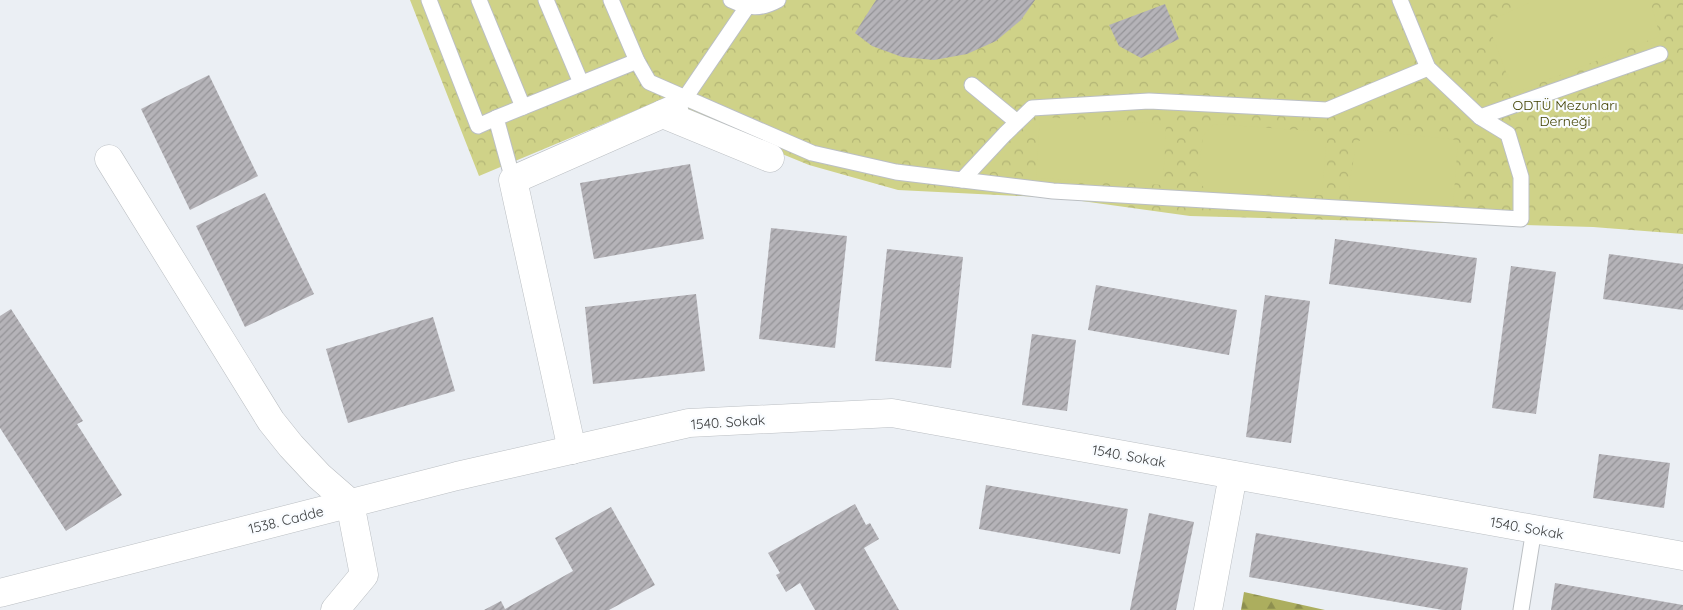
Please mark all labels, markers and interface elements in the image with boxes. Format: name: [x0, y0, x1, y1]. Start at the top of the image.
park label: ODTÜ Mezunları Derneği: [1512, 96, 1618, 130]
street label: 1540. Sokak: [690, 410, 766, 434]
street label: 1540. Sokak: [1091, 441, 1167, 471]
street label: 1538. Cadde: [247, 502, 325, 538]
street label: 1540. Sokak: [1489, 513, 1565, 543]

